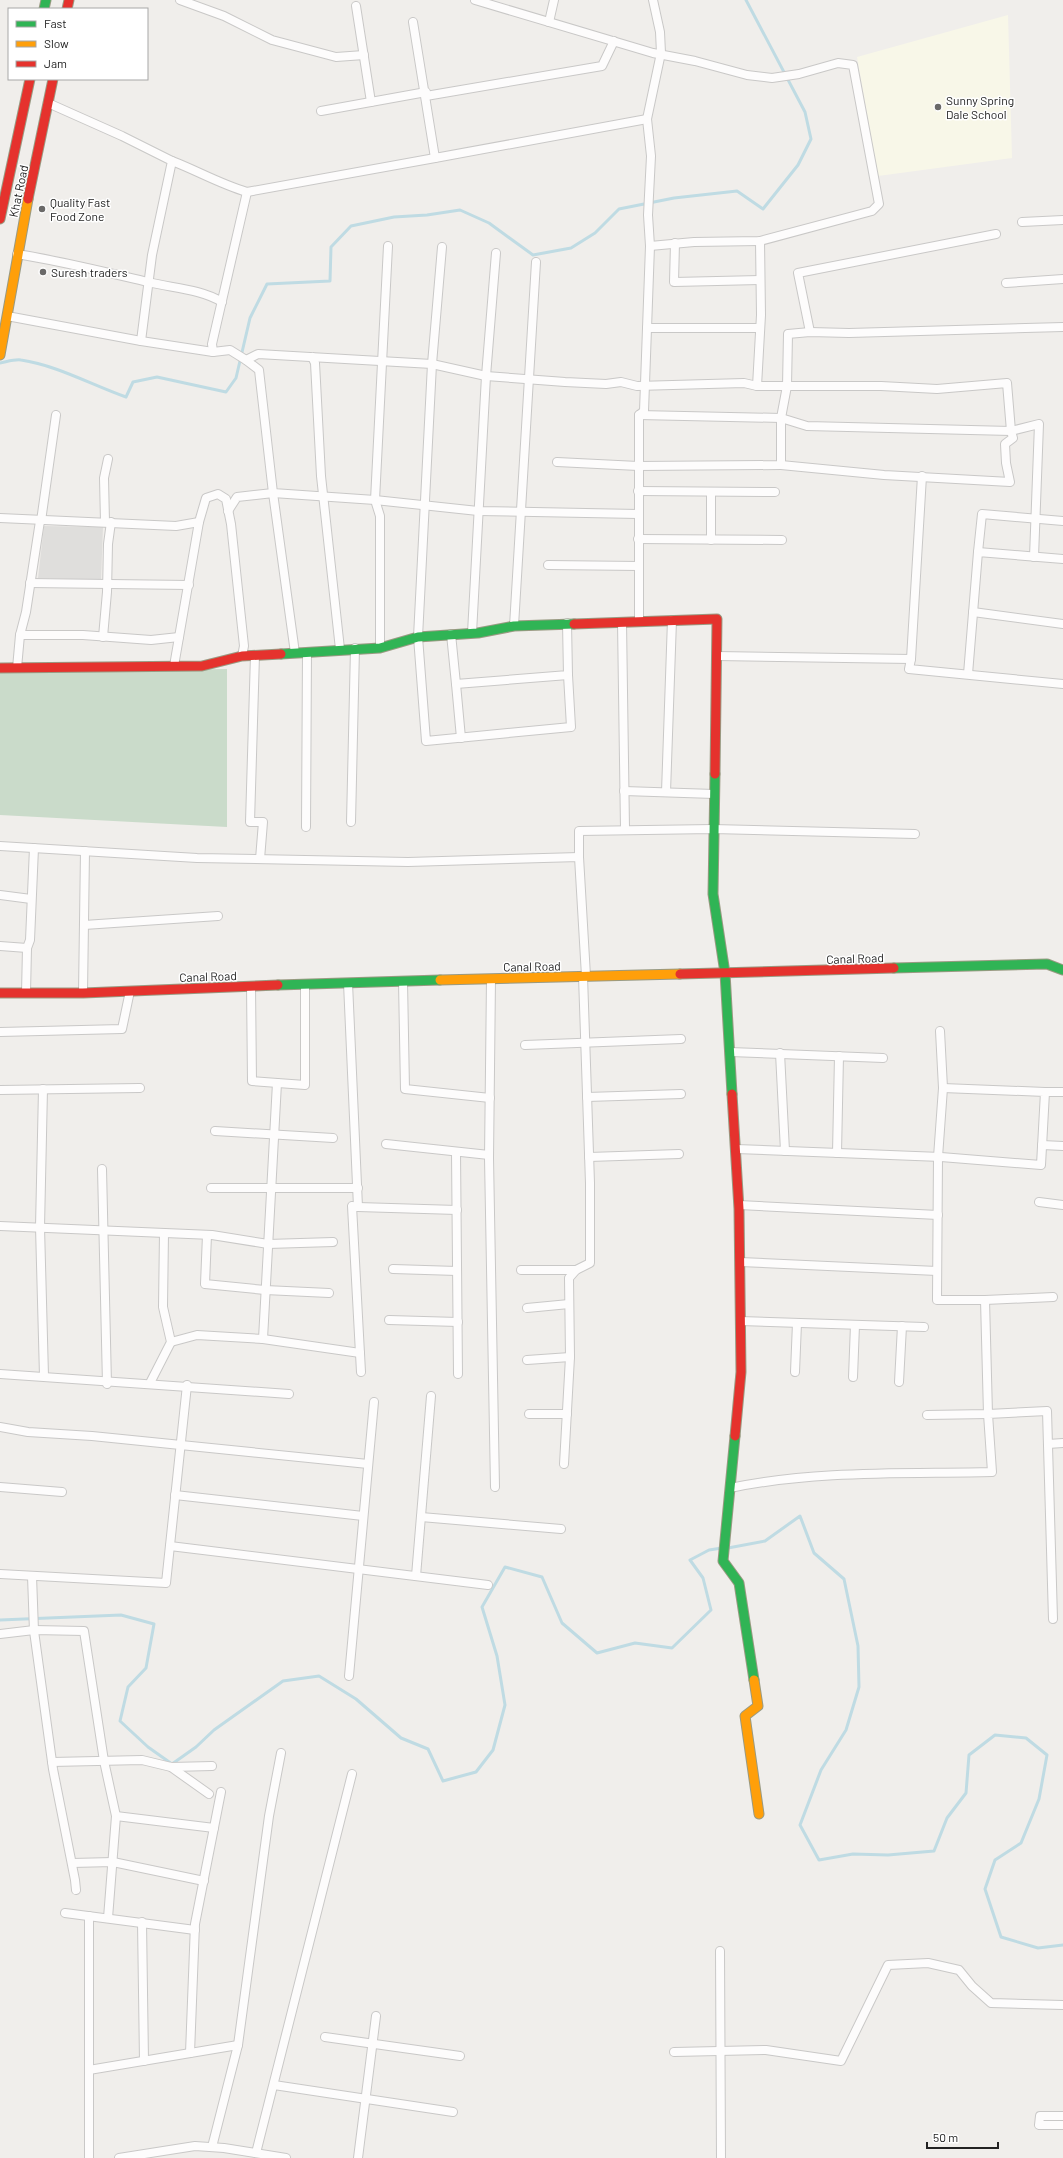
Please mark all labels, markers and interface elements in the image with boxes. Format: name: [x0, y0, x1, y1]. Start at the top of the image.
legend: [8, 8, 148, 80]
text: Fast: [44, 16, 67, 30]
text: Slow: [44, 36, 69, 50]
text: Jam: [44, 56, 67, 70]
place label: Sunny Spring Dale School: [946, 93, 1014, 121]
marker: Sunny Spring Dale School: [933, 102, 943, 112]
street label: Khat Road: [6, 164, 30, 218]
place label: Quality Fast Food Zone: [50, 195, 110, 223]
marker: Quality Fast Food Zone: [37, 204, 47, 214]
place label: Suresh traders: [51, 265, 128, 279]
marker: Suresh traders: [38, 267, 48, 277]
street label: Canal Road: [826, 950, 884, 966]
street label: Canal Road: [503, 958, 561, 974]
street label: Canal Road: [179, 968, 237, 984]
scale bar: [927, 2124, 998, 2150]
text: 50 m: [933, 2130, 958, 2144]

